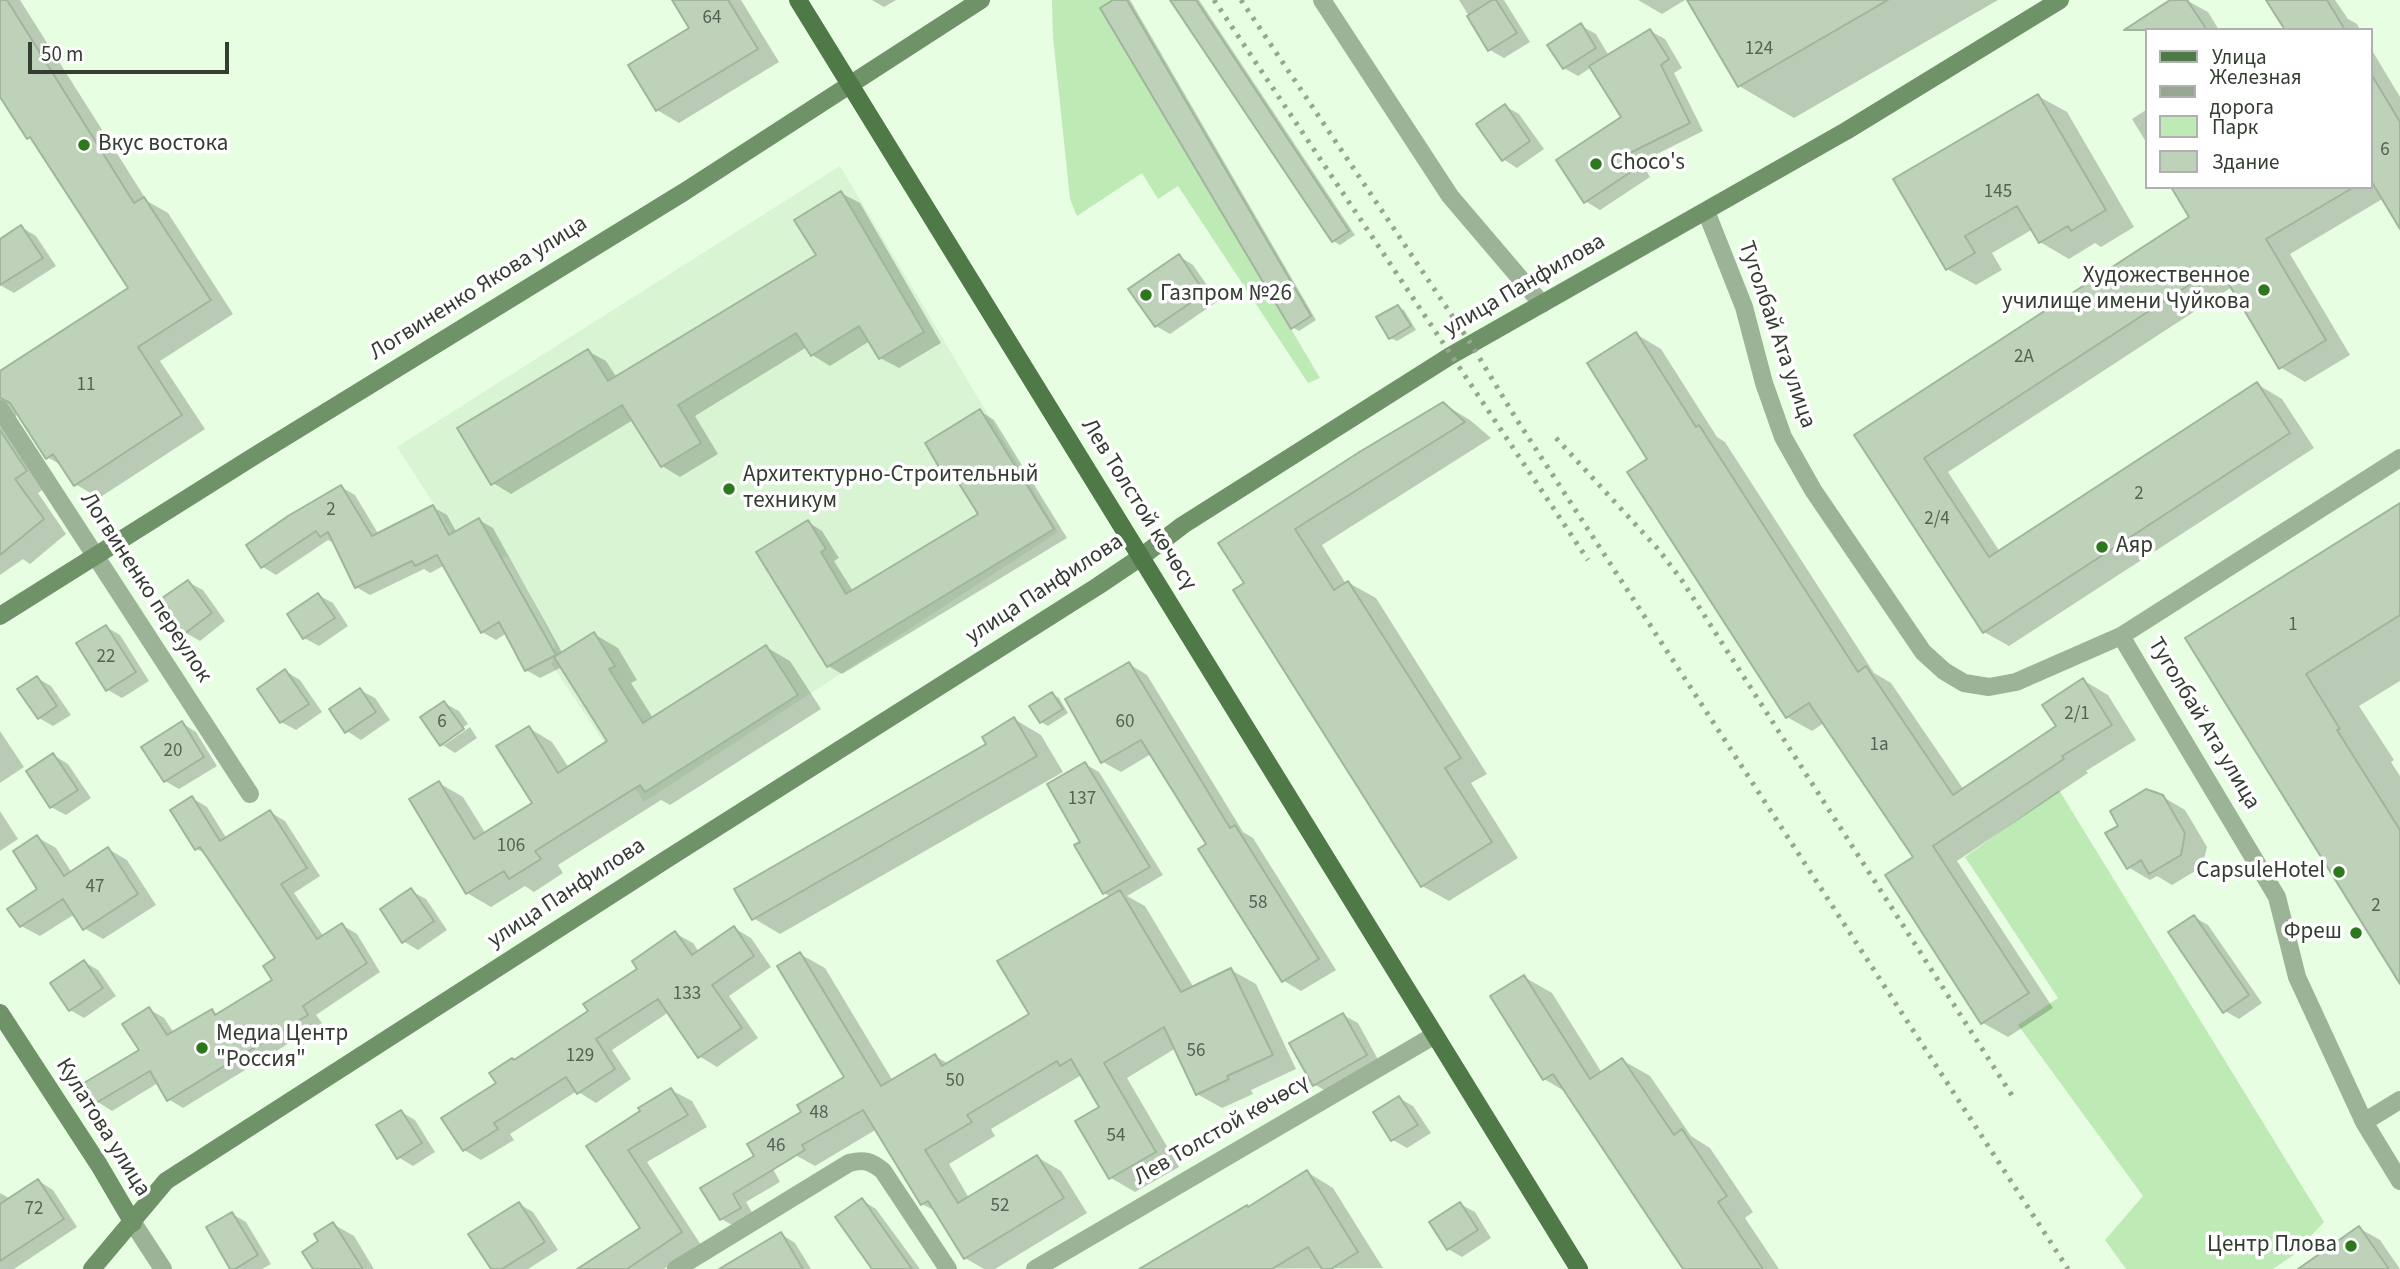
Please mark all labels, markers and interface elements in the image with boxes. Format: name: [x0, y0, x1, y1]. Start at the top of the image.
house number: 64: [703, 8, 721, 30]
scale bar: [32, 28, 233, 72]
legend: [2144, 28, 2372, 189]
text: 50 m: [41, 39, 83, 69]
house number: 124: [1745, 39, 1773, 61]
text: Улица: [2212, 42, 2267, 72]
text: Железная дорога: [2210, 62, 2302, 122]
text: Парк: [2212, 112, 2258, 142]
place label: Вкус востока: [98, 131, 228, 159]
marker: Вкус востока: [76, 137, 92, 153]
house number: 6: [2380, 140, 2390, 162]
text: Здание: [2212, 147, 2280, 177]
place label: Choco's: [1610, 150, 1685, 178]
marker: Choco's: [1588, 156, 1604, 172]
house number: 145: [1984, 182, 2012, 204]
street label: Логвиненко Якова улица: [365, 211, 593, 367]
street label: улица Панфилова: [1439, 229, 1611, 343]
street label: Туголбай Ата улица: [1731, 238, 1821, 432]
place label: Художественное училище имени Чуйкова: [2002, 263, 2250, 317]
place label: Газпром №26: [1160, 281, 1292, 309]
marker: Художественное училище имени Чуйкова: [2256, 282, 2272, 298]
marker: Газпром №26: [1138, 287, 1154, 303]
house number: 2А: [2014, 347, 2034, 369]
house number: 11: [77, 375, 95, 397]
street label: Лев Толстой көчөсү: [1074, 414, 1202, 596]
place label: Архитектурно-Строительный техникум: [743, 462, 1038, 516]
marker: Архитектурно-Строительный техникум: [721, 481, 737, 497]
house number: 2: [2134, 484, 2144, 506]
street label: Логвиненко переулок: [73, 488, 217, 688]
house number: 2: [326, 500, 336, 522]
house number: 2/4: [1924, 509, 1950, 531]
street label: улица Панфилова: [961, 529, 1129, 651]
place label: Аяр: [2116, 533, 2153, 561]
marker: Аяр: [2094, 539, 2110, 555]
house number: 1: [2288, 615, 2298, 637]
street label: Туголбай Ата улица: [2141, 633, 2265, 815]
house number: 22: [97, 647, 115, 669]
house number: 2/1: [2064, 704, 2090, 726]
house number: 6: [437, 712, 447, 734]
house number: 60: [1116, 712, 1134, 734]
house number: 1а: [1869, 735, 1889, 757]
house number: 20: [164, 741, 182, 763]
house number: 137: [1068, 789, 1096, 811]
street label: улица Панфилова: [483, 833, 651, 955]
house number: 106: [497, 836, 525, 858]
place label: CapsuleHotel: [2196, 858, 2325, 886]
marker: CapsuleHotel: [2331, 864, 2347, 880]
house number: 47: [86, 877, 104, 899]
house number: 58: [1249, 893, 1267, 915]
house number: 2: [2371, 896, 2381, 918]
place label: Фреш: [2284, 919, 2342, 947]
marker: Фреш: [2348, 925, 2364, 941]
house number: 133: [673, 984, 701, 1006]
place label: Медиа Центр "Россия": [216, 1021, 348, 1075]
marker: Медиа Центр "Россия": [194, 1040, 210, 1056]
house number: 56: [1187, 1041, 1205, 1063]
house number: 129: [566, 1046, 594, 1068]
street label: Кулатова улица: [48, 1054, 156, 1202]
street label: Лев Толстой көчөсү: [1130, 1070, 1314, 1192]
house number: 50: [946, 1071, 964, 1093]
house number: 48: [810, 1103, 828, 1125]
house number: 54: [1107, 1126, 1125, 1148]
house number: 46: [767, 1136, 785, 1158]
house number: 52: [991, 1196, 1009, 1218]
house number: 72: [25, 1199, 43, 1221]
place label: Центр Плова: [2207, 1232, 2337, 1260]
marker: Центр Плова: [2343, 1238, 2359, 1254]

